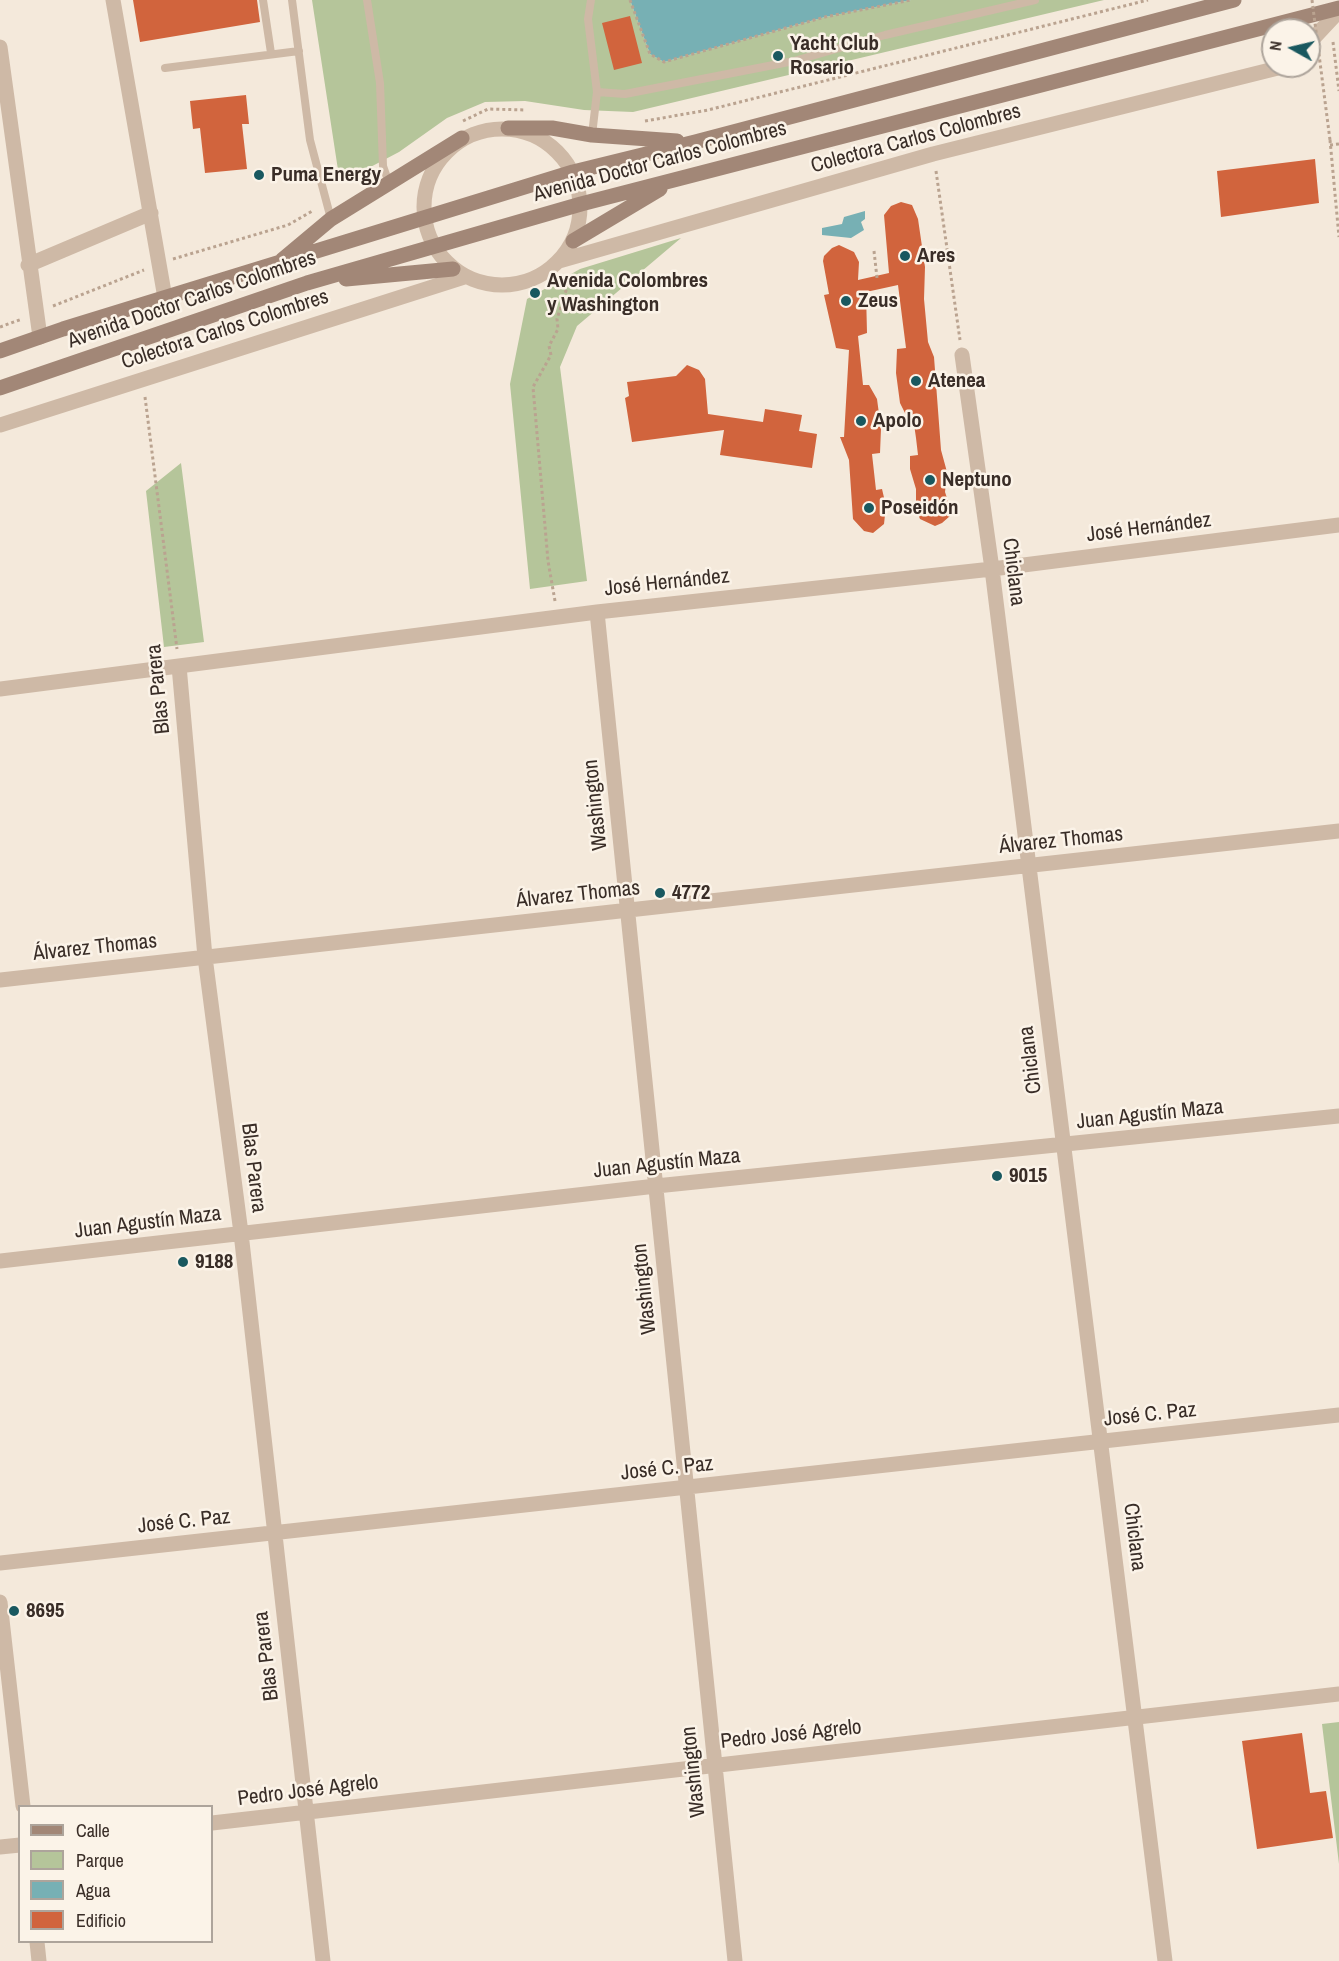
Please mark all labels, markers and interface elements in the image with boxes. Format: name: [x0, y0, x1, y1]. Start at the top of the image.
north arrow: [1261, 18, 1321, 78]
place label: Yacht Club Rosario: [790, 31, 879, 81]
text: N: [1264, 40, 1287, 52]
marker: Yacht Club Rosario: [771, 49, 785, 63]
street label: Colectora Carlos Colombres: [808, 99, 1024, 179]
street label: Avenida Doctor Carlos Colombres: [531, 116, 789, 208]
place label: Puma Energy: [271, 162, 381, 188]
marker: Puma Energy: [252, 168, 266, 182]
place label: Ares: [917, 243, 955, 269]
street label: Avenida Doctor Carlos Colombres: [65, 246, 319, 354]
marker: Ares: [898, 249, 912, 263]
place label: Avenida Colombres y Washington: [547, 268, 708, 318]
street label: Colectora Carlos Colombres: [118, 285, 332, 375]
marker: Avenida Colombres y Washington: [528, 286, 542, 300]
place label: Zeus: [858, 288, 898, 314]
marker: Zeus: [839, 294, 853, 308]
place label: Atenea: [928, 368, 985, 394]
marker: Atenea: [909, 374, 923, 388]
place label: Apolo: [873, 408, 922, 434]
marker: Apolo: [854, 414, 868, 428]
place label: Neptuno: [942, 467, 1012, 493]
marker: Neptuno: [923, 473, 937, 487]
place label: Poseidón: [881, 495, 959, 521]
marker: Poseidón: [862, 501, 876, 515]
street label: José Hernández: [1085, 508, 1213, 548]
street label: Chiclana: [996, 537, 1030, 607]
street label: José Hernández: [603, 564, 731, 602]
street label: Blas Parera: [142, 643, 176, 735]
street label: Washington: [579, 758, 613, 852]
street label: Álvarez Thomas: [998, 822, 1124, 860]
street label: Álvarez Thomas: [515, 876, 641, 914]
place label: 4772: [672, 880, 710, 906]
marker: 4772: [653, 886, 667, 900]
street label: Álvarez Thomas: [32, 929, 158, 967]
street label: Chiclana: [1014, 1025, 1048, 1095]
street label: Juan Agustín Maza: [1075, 1095, 1225, 1135]
street label: Blas Parera: [235, 1122, 271, 1214]
street label: Juan Agustín Maza: [592, 1144, 742, 1184]
place label: 9015: [1009, 1163, 1047, 1189]
marker: 9015: [990, 1169, 1004, 1183]
street label: Juan Agustín Maza: [73, 1202, 223, 1244]
street label: Washington: [628, 1242, 662, 1336]
place label: 9188: [195, 1249, 233, 1275]
marker: 9188: [176, 1255, 190, 1269]
street label: José C. Paz: [1103, 1398, 1197, 1432]
street label: José C. Paz: [620, 1452, 714, 1486]
street label: Chiclana: [1117, 1502, 1151, 1572]
street label: José C. Paz: [137, 1505, 231, 1539]
place label: 8695: [26, 1598, 64, 1624]
marker: 8695: [7, 1604, 21, 1618]
street label: Blas Parera: [249, 1610, 285, 1702]
street label: Pedro José Agrelo: [719, 1715, 863, 1755]
street label: Washington: [677, 1725, 711, 1819]
street label: Pedro José Agrelo: [236, 1770, 380, 1812]
legend: [18, 1805, 213, 1943]
text: Calle: [76, 1818, 110, 1843]
text: Parque: [76, 1848, 124, 1873]
text: Agua: [76, 1878, 110, 1903]
text: Edificio: [76, 1908, 126, 1933]

